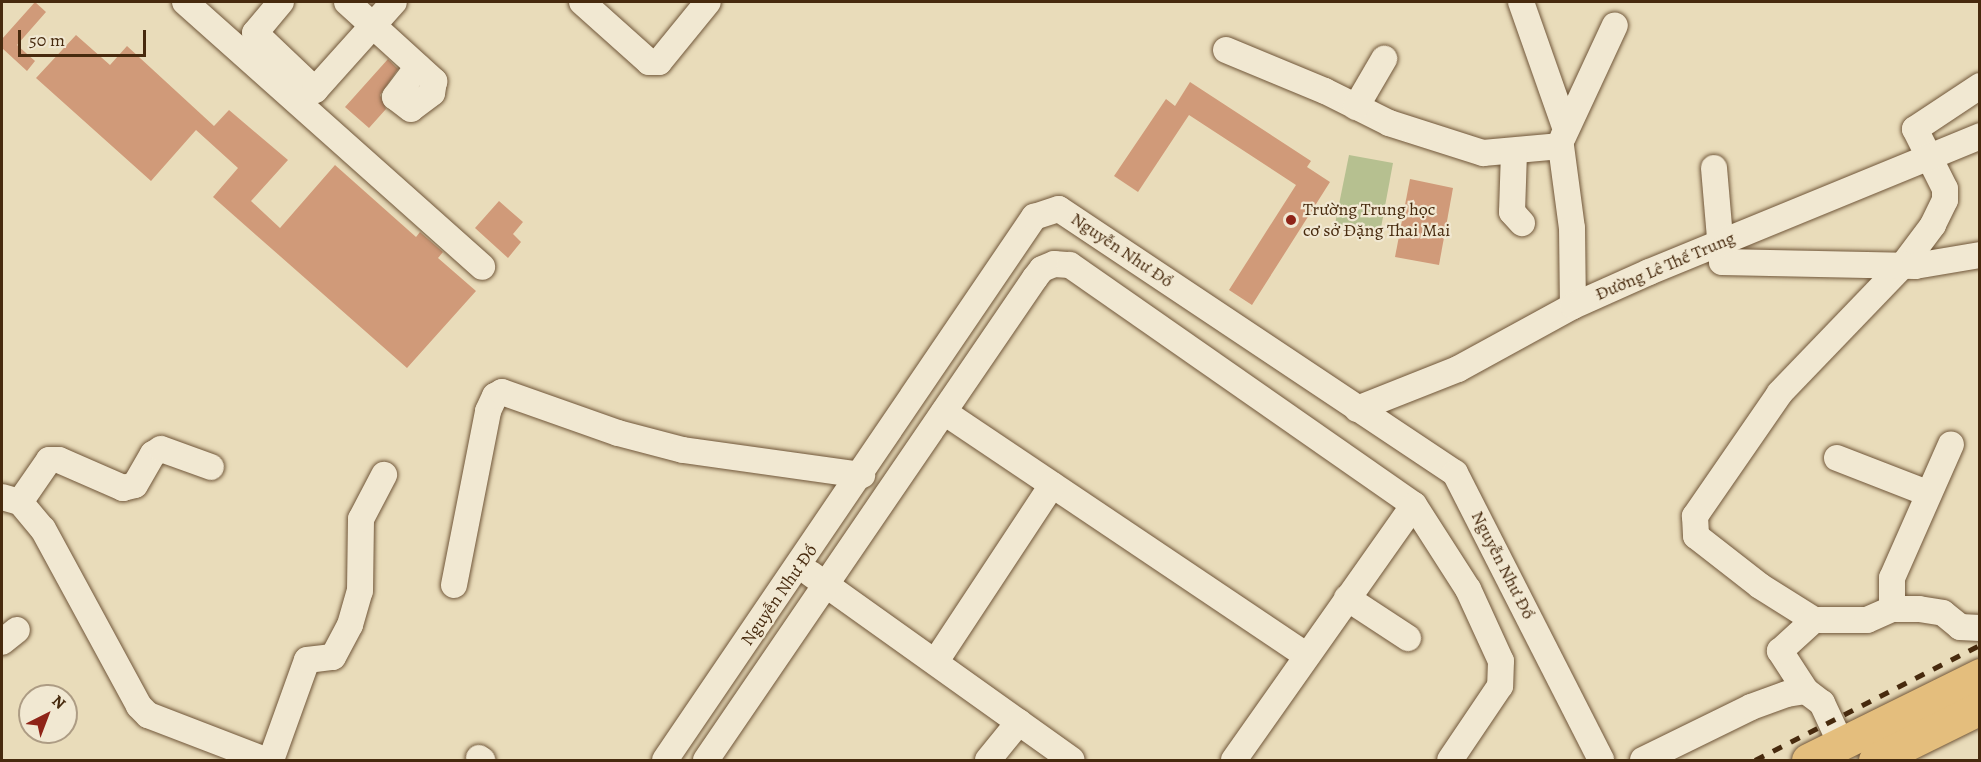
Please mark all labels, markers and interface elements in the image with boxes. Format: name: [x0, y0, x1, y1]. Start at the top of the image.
scale bar: [21, 18, 148, 56]
text: 50 m: [29, 28, 65, 52]
place label: Trường Trung học cơ sở Đặng Thai Mai: [1303, 199, 1450, 242]
street label: Nguyễn Như Đổ: [1067, 208, 1177, 292]
marker: Trường Trung học cơ sở Đặng Thai Mai: [1284, 213, 1298, 227]
street label: Đường Lê Thế Trung: [1592, 227, 1738, 305]
street label: Nguyễn Như Đổ: [1467, 507, 1539, 623]
street label: Nguyễn Như Đổ: [736, 540, 822, 650]
north arrow: [18, 684, 78, 744]
text: N: [47, 690, 70, 714]

